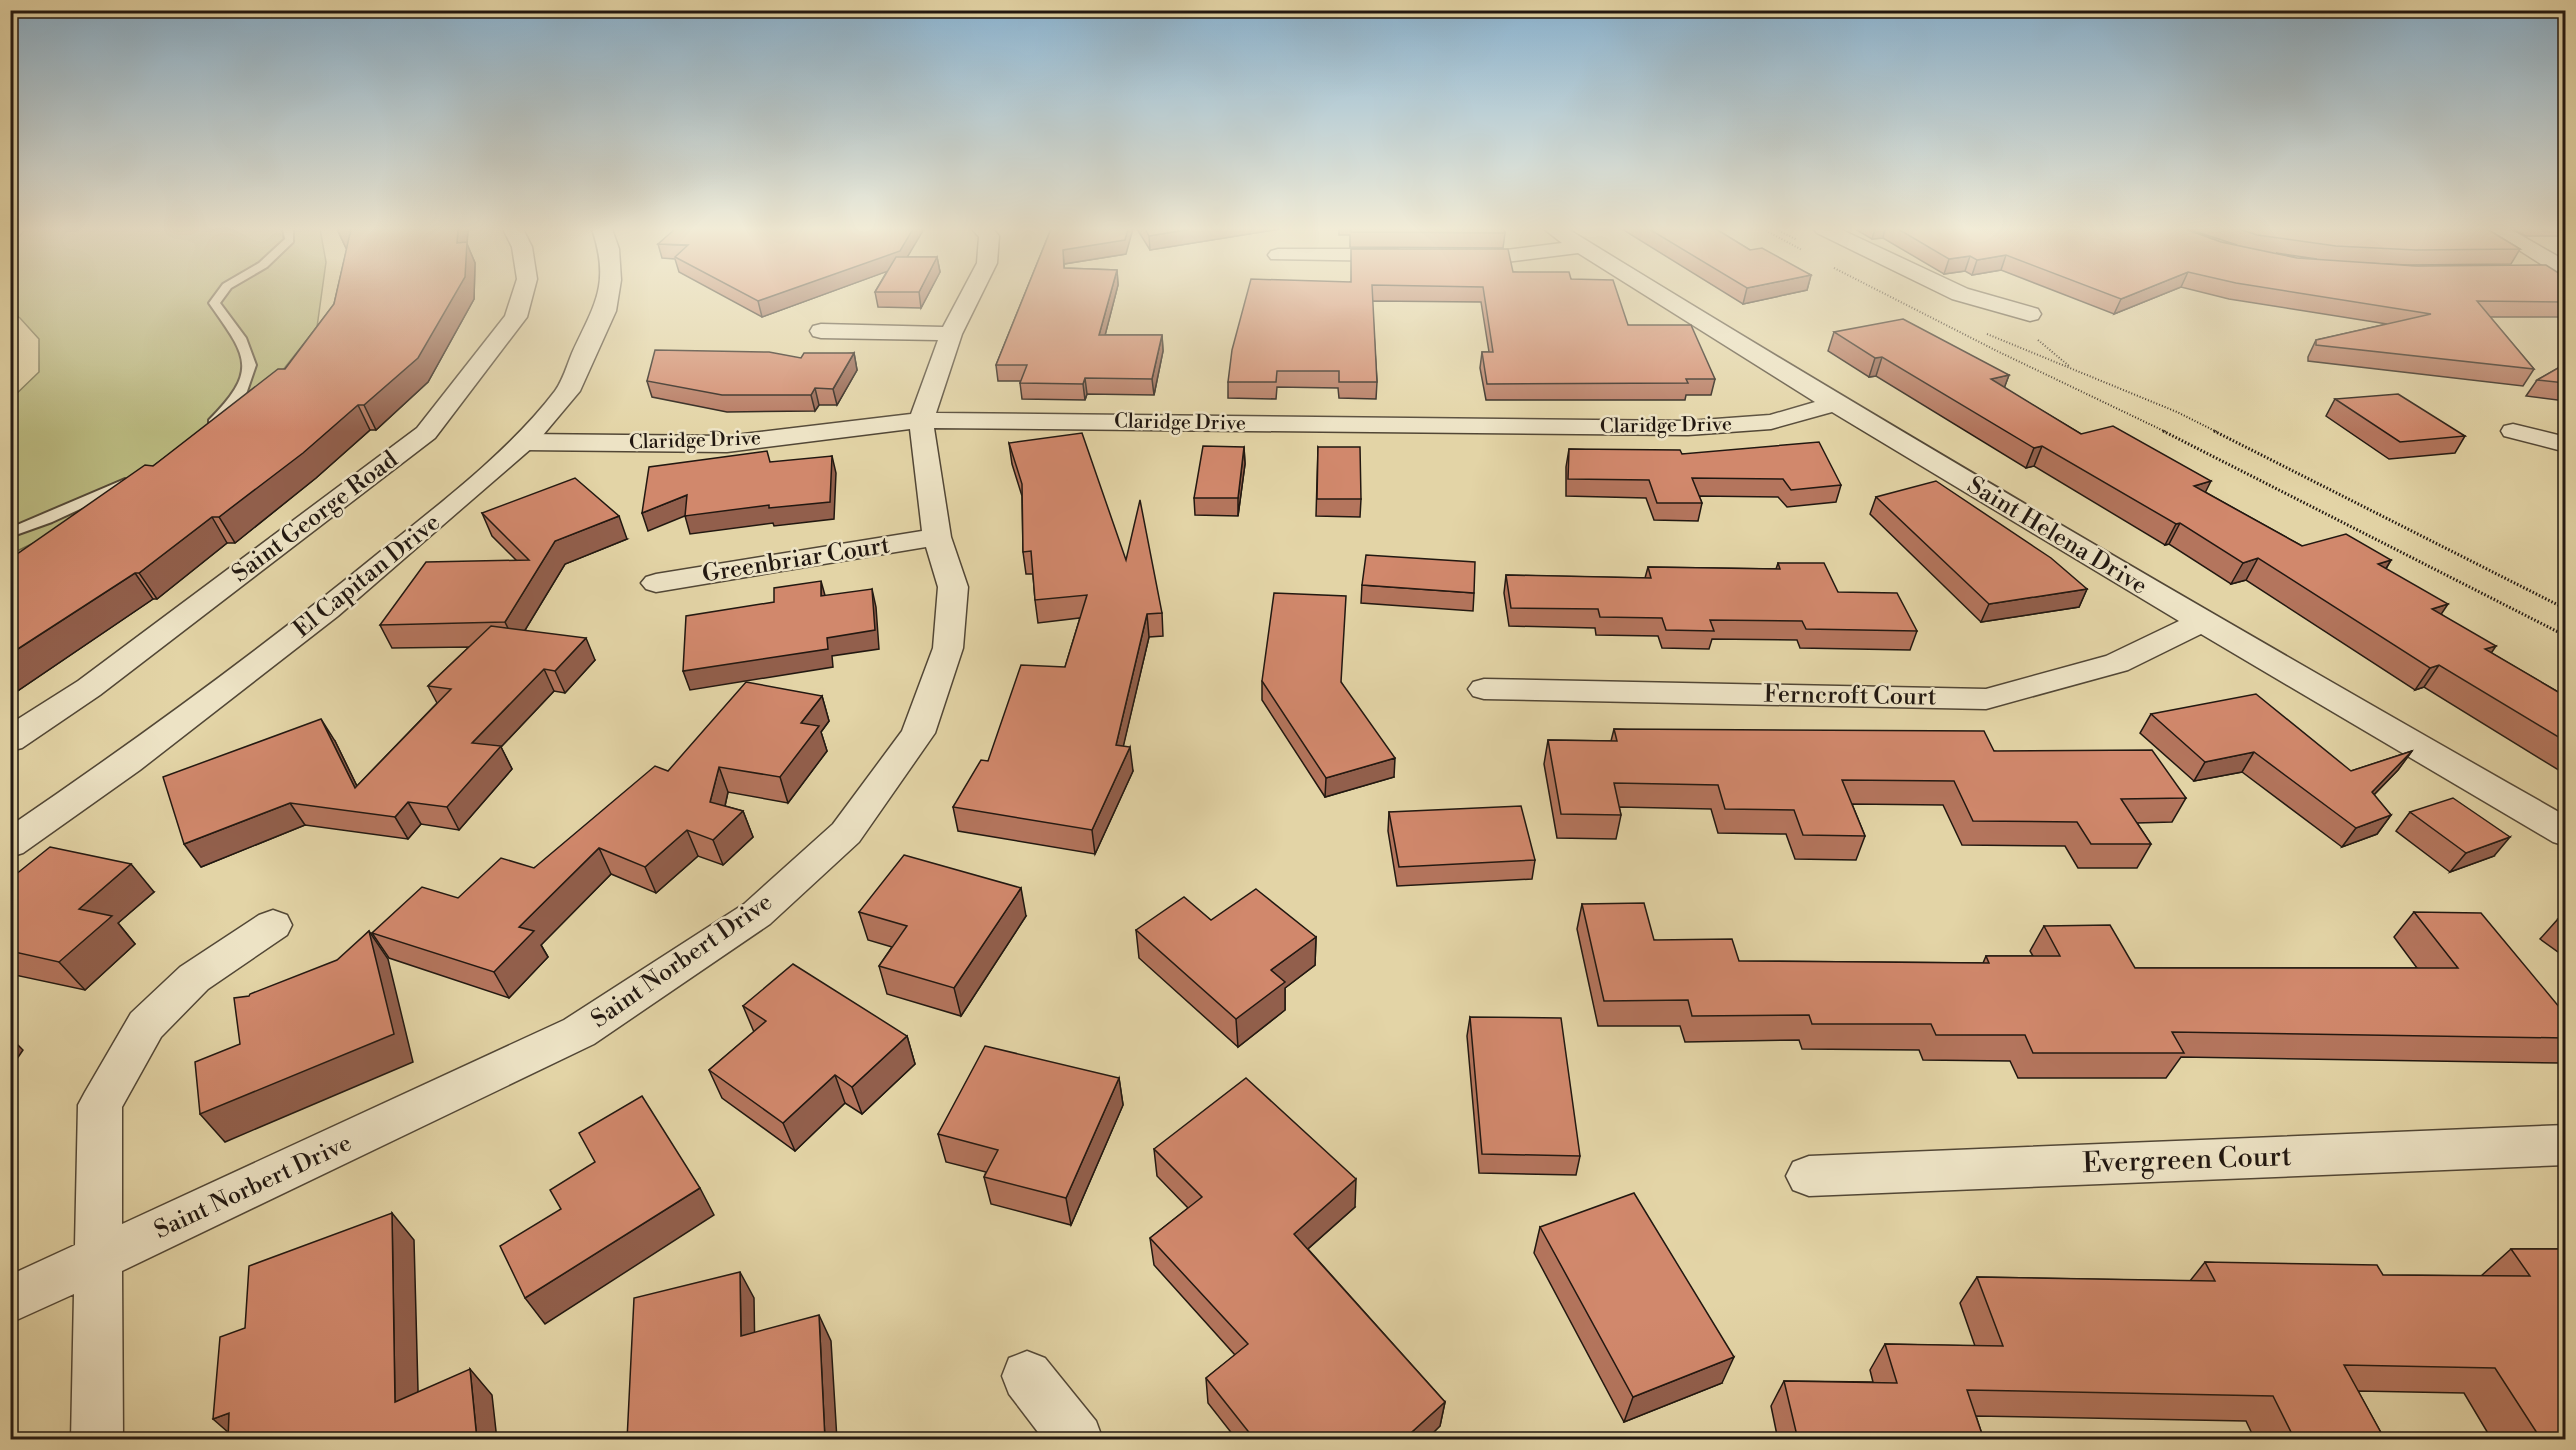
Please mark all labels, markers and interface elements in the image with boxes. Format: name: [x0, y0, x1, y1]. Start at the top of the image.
street label: Claridge Drive: [1114, 409, 1246, 437]
street label: Claridge Drive: [1600, 412, 1732, 440]
street label: Claridge Drive: [629, 426, 761, 456]
street label: Saint George Road: [226, 445, 404, 589]
street label: Saint Helena Drive: [1962, 470, 2152, 602]
street label: El Capitan Drive: [288, 508, 446, 644]
street label: Greenbriar Court: [700, 530, 892, 590]
street label: Ferncroft Court: [1763, 679, 1937, 713]
street label: Saint Norbert Drive: [586, 887, 778, 1035]
street label: Saint Norbert Drive: [150, 1128, 356, 1246]
street label: Evergreen Court: [2082, 1139, 2292, 1181]

